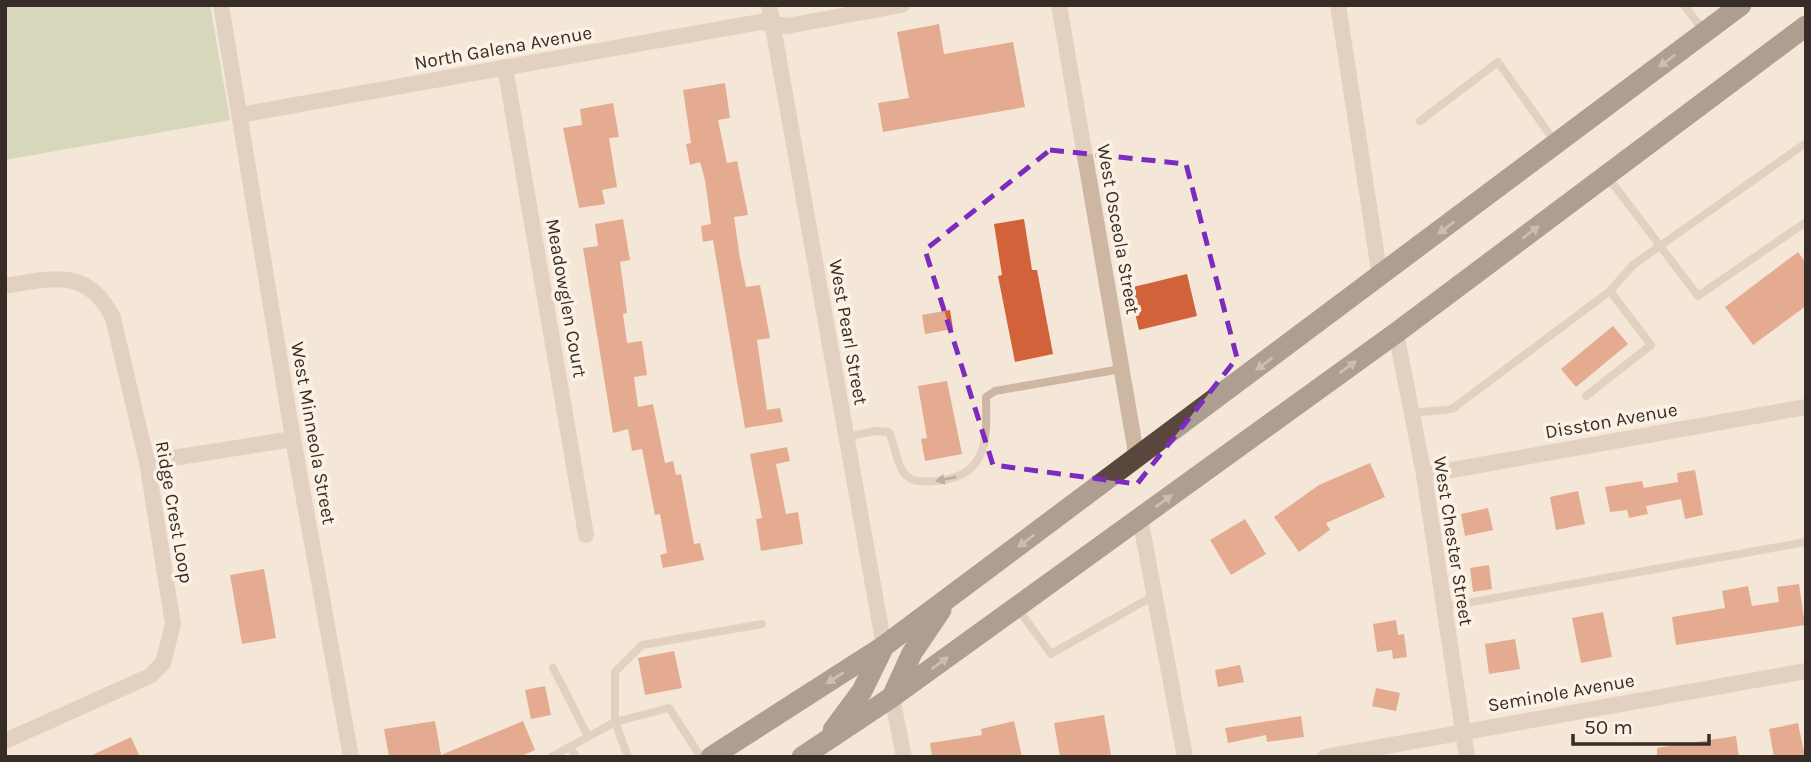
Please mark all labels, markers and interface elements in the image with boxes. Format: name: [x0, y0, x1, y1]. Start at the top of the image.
street label: North Galena Avenue: [413, 22, 594, 74]
one-way arrow: [1658, 54, 1676, 69]
street label: West Osceola Street: [1092, 142, 1144, 316]
street label: Meadowglen Court: [541, 217, 591, 379]
one-way arrow: [1437, 220, 1455, 234]
one-way arrow: [1522, 225, 1541, 239]
street label: West Pearl Street: [824, 258, 872, 407]
street label: West Minneola Street: [286, 340, 340, 526]
one-way arrow: [1255, 357, 1273, 371]
one-way arrow: [1339, 360, 1357, 374]
street label: Disston Avenue: [1543, 398, 1679, 443]
street label: Ridge Crest Loop: [151, 439, 197, 585]
street label: West Chester Street: [1429, 455, 1477, 627]
one-way arrow: [935, 473, 957, 484]
one-way arrow: [1155, 494, 1173, 508]
one-way arrow: [1017, 534, 1035, 548]
one-way arrow: [931, 656, 949, 670]
street label: Seminole Avenue: [1486, 669, 1636, 717]
one-way arrow: [825, 671, 844, 684]
scale bar: [1573, 702, 1710, 746]
text: 50 m: [1584, 715, 1633, 739]

